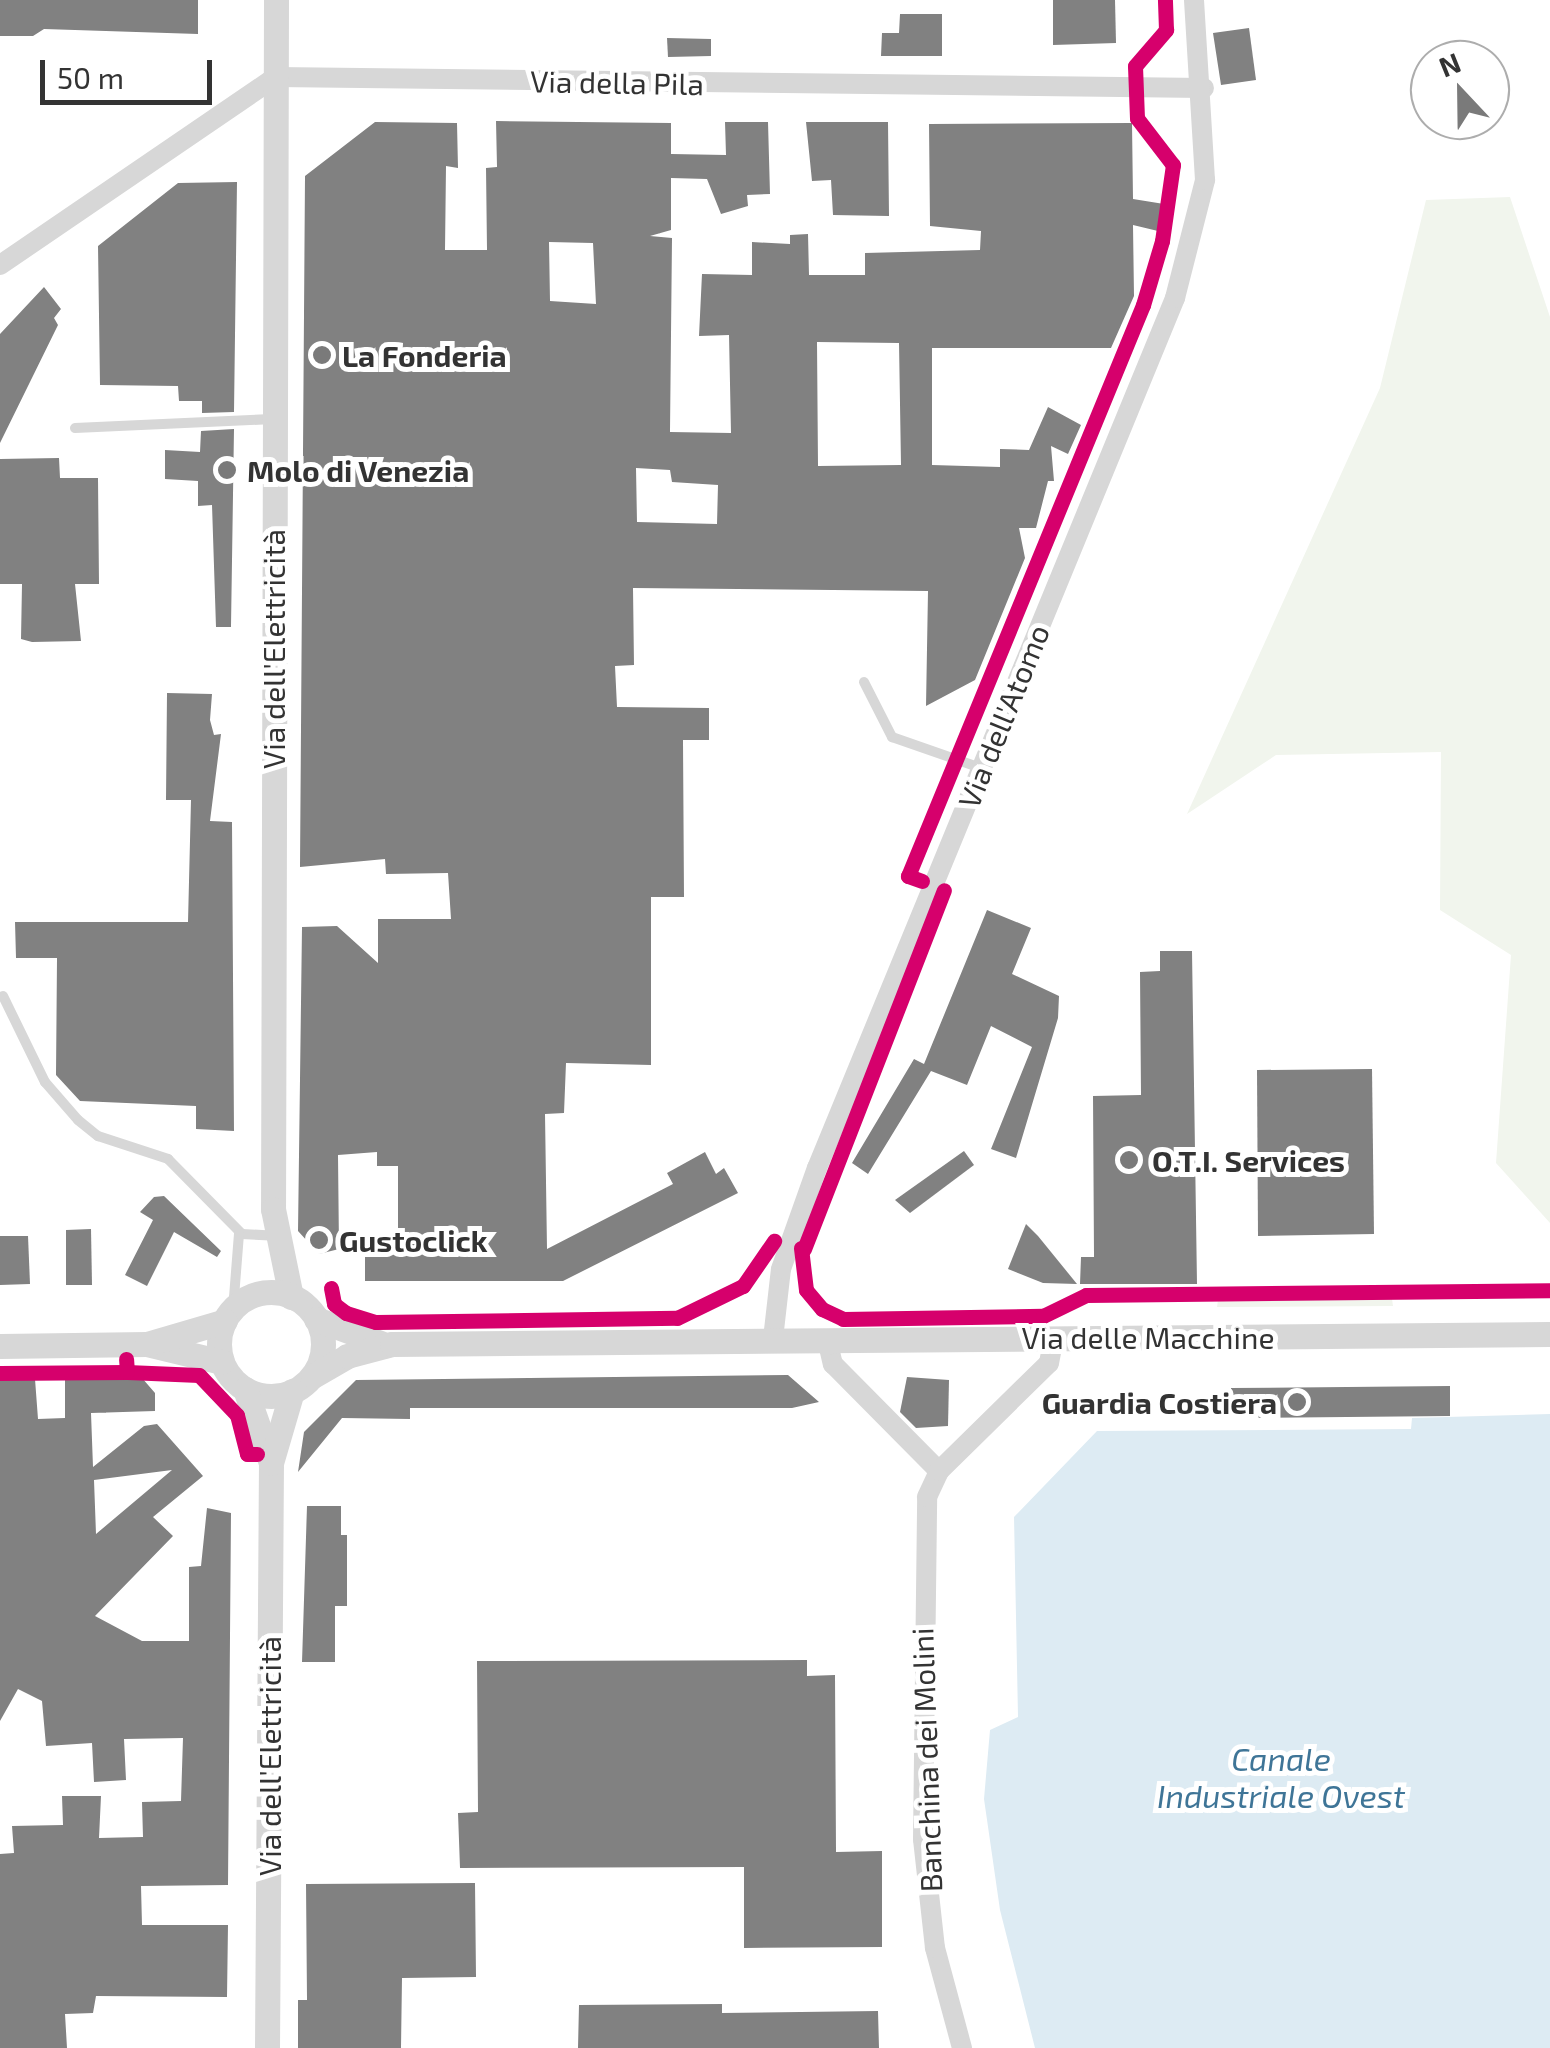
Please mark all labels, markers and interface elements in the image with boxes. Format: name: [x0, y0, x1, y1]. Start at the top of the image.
scale bar: [45, 40, 218, 102]
north arrow: [1410, 40, 1510, 140]
text: N: [1434, 44, 1465, 84]
text: 50 m: [57, 59, 124, 95]
street label: Via della Pila: [530, 62, 704, 102]
place label: La Fonderia: [342, 337, 507, 373]
marker: La Fonderia: [311, 344, 333, 366]
place label: Molo di Venezia: [247, 452, 470, 488]
marker: Molo di Venezia: [216, 459, 238, 481]
street label: Via dell'Elettricità: [255, 529, 291, 769]
street label: Via dell'Atomo: [950, 619, 1056, 813]
place label: O.T.I. Services: [1152, 1142, 1345, 1178]
marker: O.T.I. Services: [1116, 1147, 1142, 1173]
place label: Gustoclick: [339, 1222, 488, 1258]
marker: Gustoclick: [308, 1229, 330, 1251]
street label: Via delle Macchine: [1021, 1319, 1275, 1355]
place label: Guardia Costiera: [1042, 1384, 1277, 1420]
marker: Guardia Costiera: [1286, 1391, 1308, 1413]
street label: Banchina dei Molini: [903, 1627, 949, 1893]
street label: Via dell'Elettricità: [251, 1636, 287, 1876]
water label: Canale Industriale Ovest: [1157, 1740, 1405, 1815]

